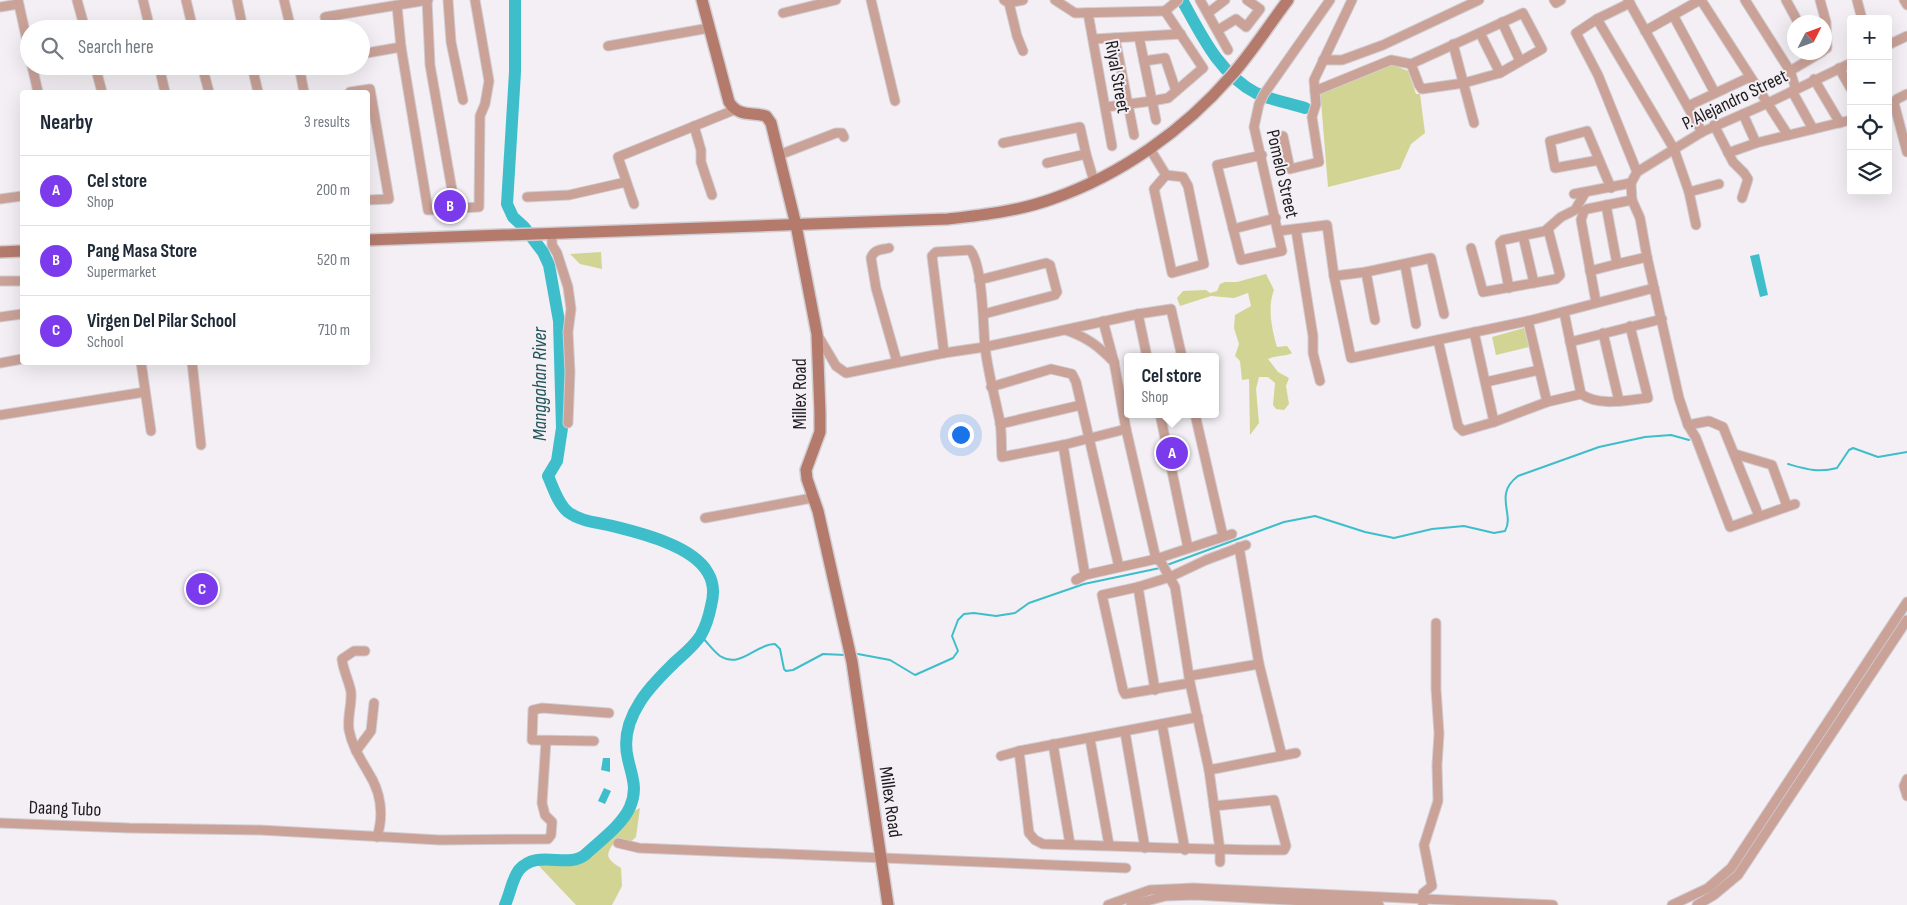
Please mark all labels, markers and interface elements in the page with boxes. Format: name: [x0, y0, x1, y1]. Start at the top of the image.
north arrow: [1787, 15, 1832, 60]
map controls: [1847, 15, 1892, 195]
button: +: [1847, 15, 1892, 60]
search box: [20, 20, 370, 75]
icon: search: [38, 34, 66, 62]
text: Search here: [78, 36, 154, 59]
street label: Riyal Street: [1099, 39, 1135, 115]
button: −: [1847, 60, 1892, 105]
street label: P. Alejandro Street: [1679, 64, 1792, 135]
button: locate: [1847, 105, 1892, 150]
text: Nearby: [40, 110, 93, 135]
text: 3 results: [304, 113, 350, 132]
street label: Pomelo Street: [1261, 127, 1303, 221]
button: layers: [1847, 150, 1892, 195]
text: Cel store: [87, 170, 147, 193]
text: A: [52, 181, 60, 200]
text: 200 m: [316, 181, 350, 200]
pin: B: [434, 187, 466, 225]
text: Shop: [87, 193, 114, 212]
text: Pang Masa Store: [87, 240, 197, 263]
text: B: [52, 251, 60, 270]
text: 520 m: [317, 251, 350, 270]
text: Supermarket: [87, 263, 156, 282]
text: Virgen Del Pilar School: [87, 310, 236, 333]
text: C: [52, 321, 60, 340]
text: 710 m: [318, 321, 350, 340]
water label: Manggahan River: [528, 326, 552, 441]
text: School: [87, 333, 123, 352]
popup: [1124, 353, 1219, 418]
street label: Millex Road: [789, 358, 812, 430]
text: Cel store: [1141, 365, 1202, 388]
text: Shop: [1141, 388, 1168, 407]
your location: [948, 422, 974, 448]
pin: A: [1156, 434, 1188, 472]
pin: C: [186, 570, 218, 608]
street label: Millex Road: [874, 765, 906, 839]
street label: Daang Tubo: [28, 796, 102, 822]

